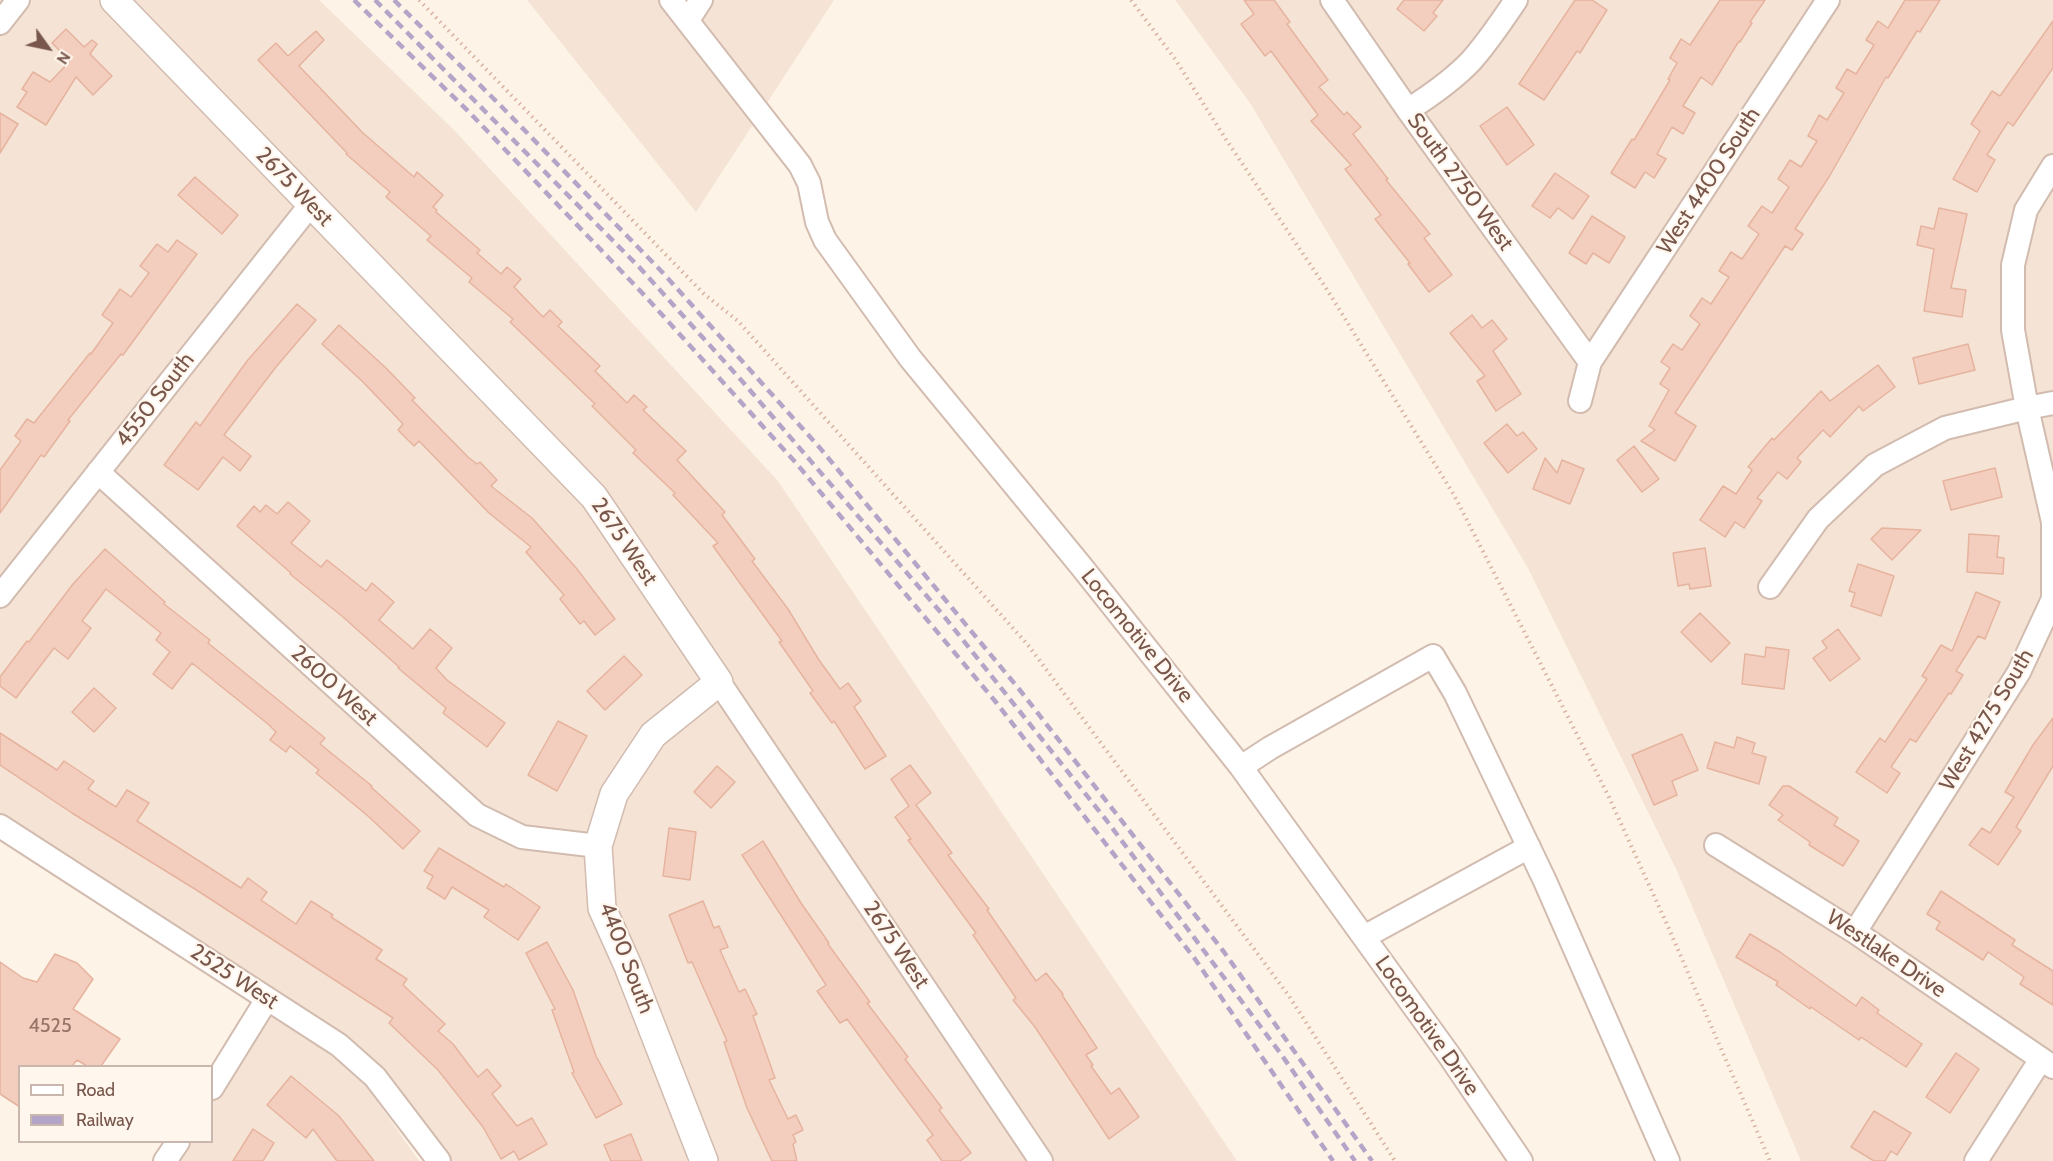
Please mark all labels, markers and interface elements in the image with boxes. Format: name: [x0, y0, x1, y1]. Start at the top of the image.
north arrow: [18, 18, 78, 78]
text: N: [52, 48, 75, 68]
street label: West 4400 South: [1652, 103, 1766, 259]
street label: South 2750 West: [1401, 108, 1519, 256]
street label: 2675 West: [250, 142, 338, 232]
street label: 4550 South: [110, 347, 200, 453]
street label: 2675 West: [585, 493, 663, 591]
street label: Locomotive Drive: [1075, 564, 1199, 708]
street label: 2600 West: [285, 640, 383, 732]
street label: West 4275 South: [1934, 644, 2040, 796]
street label: 2675 West: [857, 896, 935, 994]
street label: 4400 South: [593, 899, 659, 1017]
street label: Westlake Drive: [1821, 904, 1951, 1004]
street label: 2525 West: [185, 939, 283, 1015]
street label: Locomotive Drive: [1369, 951, 1485, 1101]
house number: 4525: [28, 1014, 72, 1038]
legend: [18, 1065, 213, 1143]
text: Road: [76, 1079, 115, 1101]
text: Railway: [76, 1109, 134, 1131]

